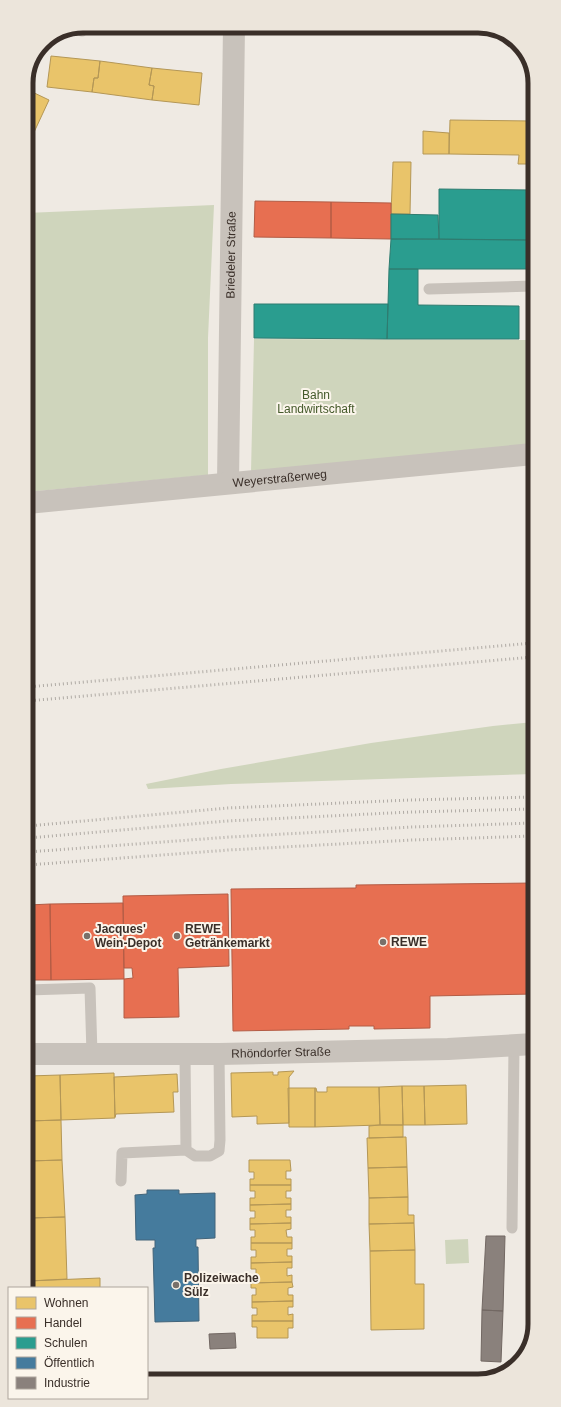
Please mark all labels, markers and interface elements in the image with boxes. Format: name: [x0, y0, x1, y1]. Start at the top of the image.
street label: Briedeler Straße: [223, 211, 239, 299]
park label: Bahn Landwirtschaft: [277, 388, 355, 416]
street label: Weyerstraßerweg: [232, 467, 328, 490]
place label: Jacques' Wein-Depot: [95, 922, 161, 950]
place label: REWE Getränkemarkt: [185, 922, 270, 950]
marker: Jacques' Wein-Depot: [82, 931, 92, 941]
marker: REWE Getränkemarkt: [172, 931, 182, 941]
place label: REWE: [391, 935, 427, 949]
marker: REWE: [378, 937, 388, 947]
street label: Rhöndorfer Straße: [231, 1045, 331, 1061]
place label: Polizeiwache Sülz: [184, 1271, 259, 1299]
marker: Polizeiwache Sülz: [171, 1280, 181, 1290]
legend: [8, 1287, 148, 1399]
text: Wohnen: [44, 1296, 88, 1310]
text: Handel: [44, 1316, 82, 1330]
text: Schulen: [44, 1336, 87, 1350]
text: Öffentlich: [44, 1356, 94, 1370]
text: Industrie: [44, 1376, 90, 1390]

